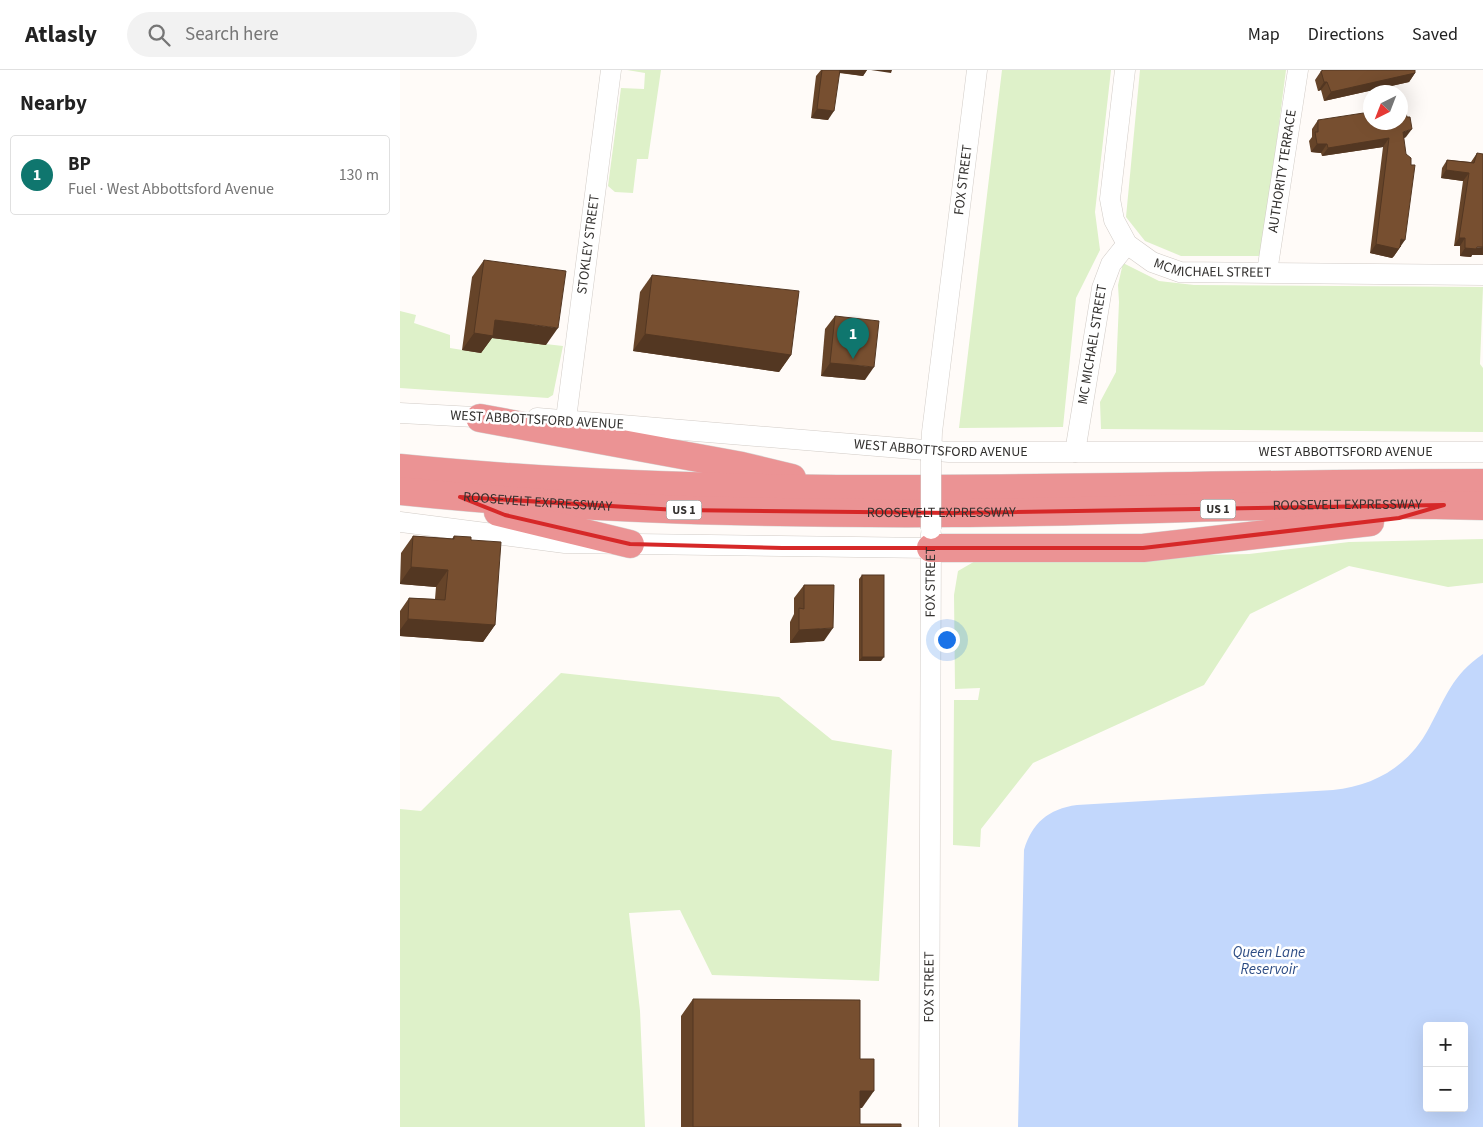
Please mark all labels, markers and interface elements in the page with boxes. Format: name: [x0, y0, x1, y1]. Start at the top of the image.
search box: [127, 12, 477, 57]
text: Atlasly: [25, 17, 97, 52]
icon: search: [145, 21, 173, 49]
text: Search here: [185, 21, 279, 48]
text: Map: [1248, 22, 1280, 47]
text: Directions: [1308, 22, 1384, 47]
text: Saved: [1412, 22, 1458, 47]
north arrow: [1363, 85, 1408, 130]
text: Nearby: [20, 88, 87, 118]
street label: AUTHORITY TERRACE: [1263, 108, 1302, 234]
street label: FOX STREET: [949, 143, 978, 216]
text: BP: [68, 151, 91, 178]
text: 1: [33, 164, 41, 186]
text: 130 m: [339, 164, 379, 186]
text: Fuel · West Abbottsford Avenue: [68, 178, 274, 200]
street label: STOKLEY STREET: [572, 193, 605, 296]
street label: MCMICHAEL STREET: [1151, 253, 1272, 283]
street label: MC MICHAEL STREET: [1073, 282, 1113, 406]
pin: 1: [837, 318, 869, 359]
street label: WEST ABBOTTSFORD AVENUE: [450, 405, 624, 435]
street label: WEST ABBOTTSFORD AVENUE: [853, 434, 1028, 462]
street label: WEST ABBOTTSFORD AVENUE: [1259, 442, 1433, 462]
street label: ROOSEVELT EXPRESSWAY: [462, 487, 613, 517]
street label: ROOSEVELT EXPRESSWAY: [1272, 495, 1422, 516]
road number: US 1: [1200, 499, 1236, 518]
road number: US 1: [666, 500, 702, 520]
street label: ROOSEVELT EXPRESSWAY: [867, 502, 1016, 523]
street label: FOX STREET: [921, 546, 941, 617]
your location: [934, 627, 960, 653]
water label: Queen Lane Reservoir: [1233, 942, 1305, 980]
street label: FOX STREET: [919, 951, 940, 1022]
map controls: [1423, 1022, 1468, 1112]
button: +: [1423, 1022, 1468, 1067]
button: −: [1423, 1067, 1468, 1112]

